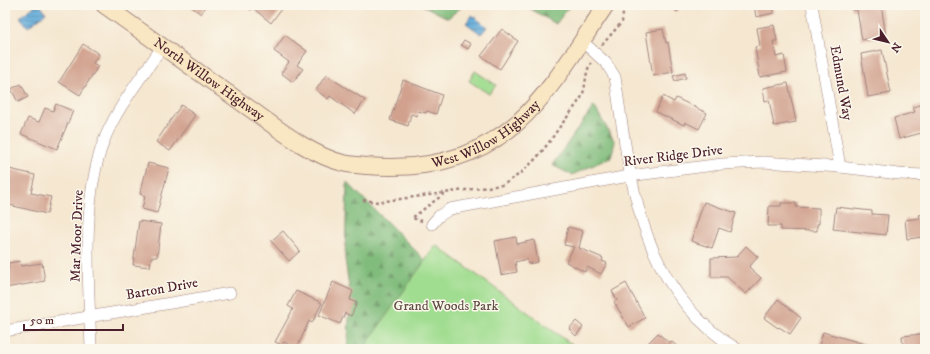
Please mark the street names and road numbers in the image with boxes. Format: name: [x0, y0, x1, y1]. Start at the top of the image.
street label: North Willow Highway: [150, 34, 268, 125]
street label: Edmund Way: [826, 44, 857, 122]
street label: West Willow Highway: [429, 96, 544, 173]
street label: River Ridge Drive: [622, 141, 724, 171]
street label: Mar Moor Drive: [66, 189, 88, 283]
street label: Barton Drive: [125, 274, 200, 304]

